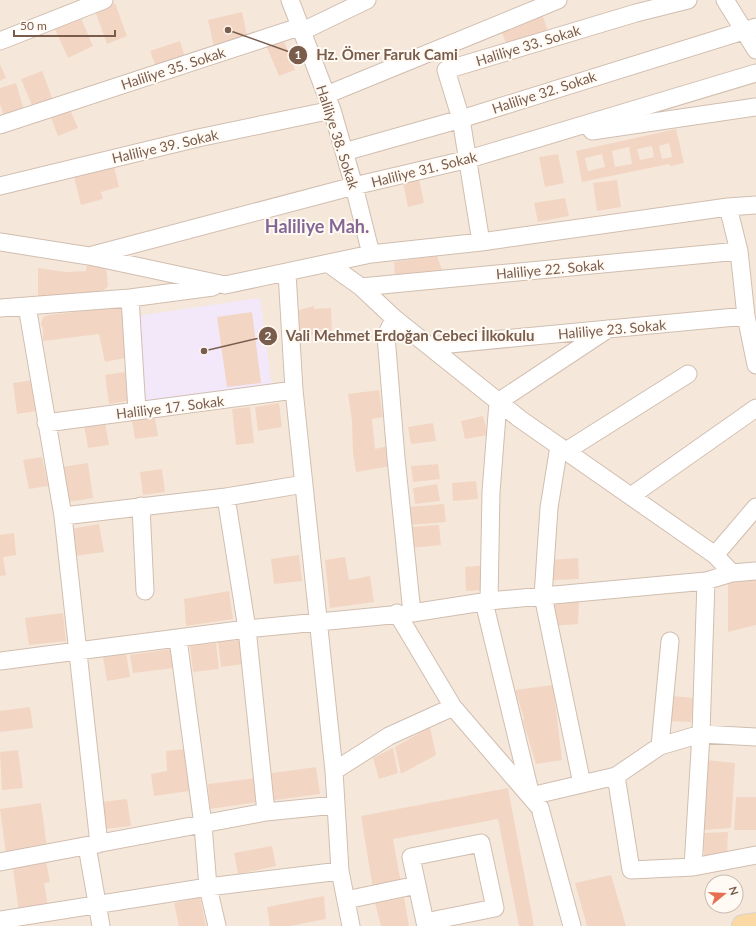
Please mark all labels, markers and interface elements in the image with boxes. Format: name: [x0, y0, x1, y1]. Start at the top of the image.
scale bar: [14, 12, 115, 38]
text: 50 m: [20, 18, 47, 33]
street label: Haliliye 33. Sokak: [474, 21, 583, 69]
callout: Hz. Ömer Faruk Cami: [288, 42, 466, 69]
street label: Haliliye 35. Sokak: [119, 43, 228, 93]
text: Hz. Ömer Faruk Cami: [316, 45, 458, 63]
text: 1: [295, 47, 302, 62]
street label: Haliliye 32. Sokak: [490, 67, 599, 117]
street label: Haliliye 38. Sokak: [313, 83, 363, 192]
street label: Haliliye 39. Sokak: [110, 125, 221, 166]
street label: Haliliye 31. Sokak: [369, 147, 480, 190]
district label: Haliliye Mah.: [265, 215, 369, 237]
street label: Haliliye 22. Sokak: [495, 256, 606, 282]
street label: Haliliye 23. Sokak: [557, 316, 668, 342]
callout: Vali Mehmet Erdoğan Cebeci İlkokulu: [258, 323, 543, 350]
text: Vali Mehmet Erdoğan Cebeci İlkokulu: [285, 326, 534, 344]
text: 2: [265, 328, 272, 343]
street label: Haliliye 17. Sokak: [115, 392, 226, 422]
north arrow: [704, 874, 744, 914]
text: N: [726, 885, 741, 897]

